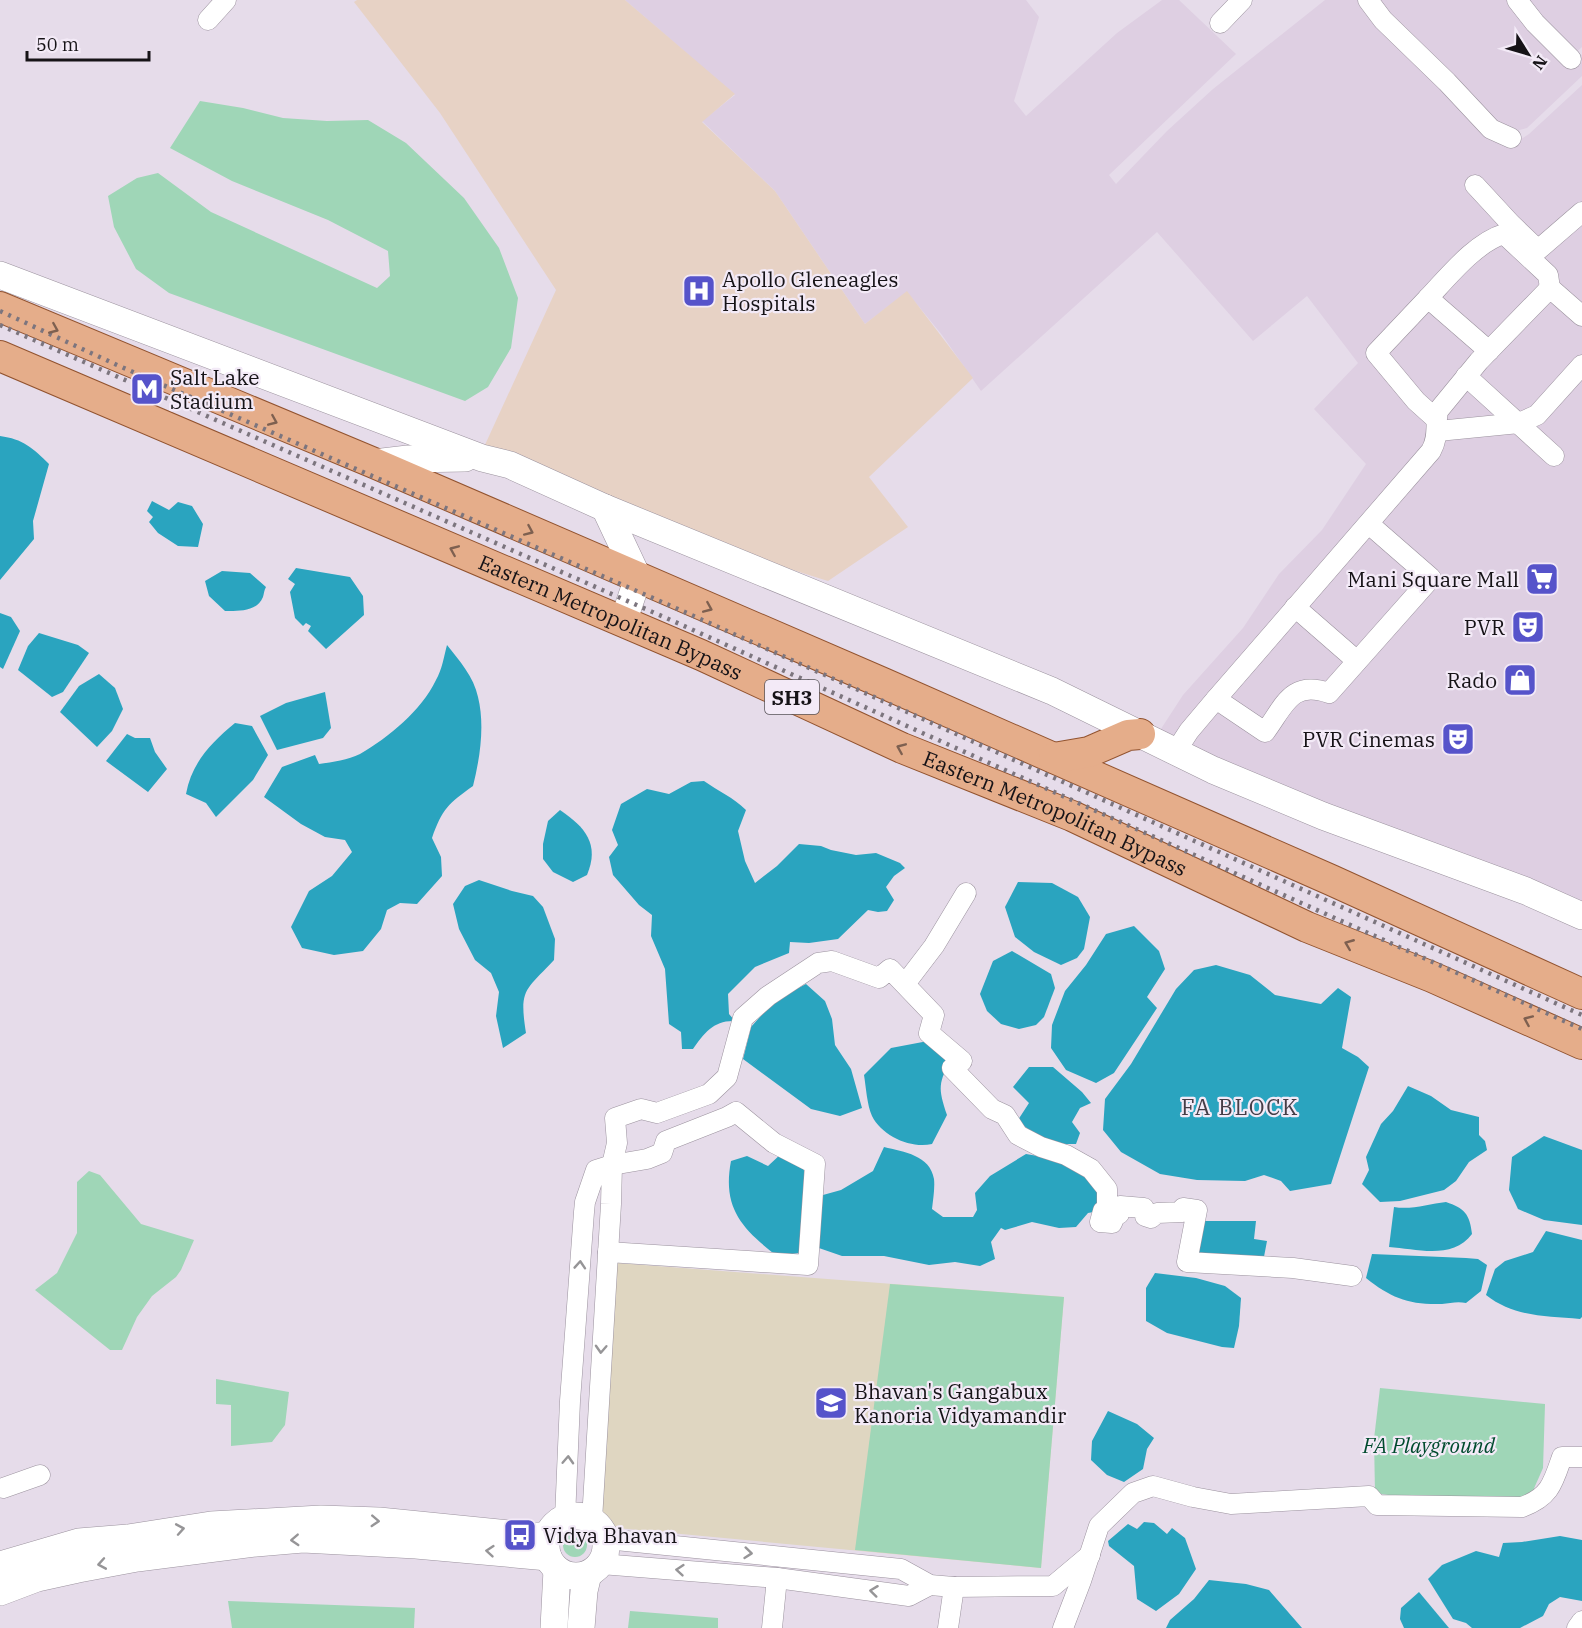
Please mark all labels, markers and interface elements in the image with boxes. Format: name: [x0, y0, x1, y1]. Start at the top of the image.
scale bar: [27, 24, 148, 62]
north arrow: [1498, 24, 1558, 84]
text: 50 m: [36, 33, 79, 56]
text: N: [1528, 52, 1552, 74]
place label: Apollo Gleneagles Hospitals: [722, 265, 899, 317]
hospital icon: Apollo Gleneagles Hospitals: [681, 273, 717, 309]
one-way arrow: [48, 322, 59, 334]
place label: Salt Lake Stadium: [170, 363, 260, 415]
metro station icon: Salt Lake Stadium: [129, 371, 165, 407]
one-way arrow: [267, 414, 278, 426]
one-way arrow: [523, 523, 534, 535]
one-way arrow: [450, 545, 461, 557]
street label: Eastern Metropolitan Bypass: [474, 548, 747, 686]
supermarket icon: Mani Square Mall: [1524, 561, 1560, 597]
place label: Mani Square Mall: [1347, 565, 1519, 593]
one-way arrow: [702, 601, 713, 613]
theatre icon: PVR: [1510, 609, 1546, 645]
place label: PVR: [1464, 613, 1505, 641]
shop icon: Rado: [1502, 662, 1538, 698]
place label: Rado: [1447, 666, 1497, 694]
road number: SH3: [765, 680, 819, 714]
theatre icon: PVR Cinemas: [1440, 721, 1476, 757]
place label: PVR Cinemas: [1302, 725, 1435, 753]
one-way arrow: [897, 743, 908, 755]
street label: Eastern Metropolitan Bypass: [919, 744, 1192, 882]
one-way arrow: [1344, 939, 1355, 951]
one-way arrow: [1524, 1015, 1535, 1027]
district label: FA BLOCK: [1181, 1092, 1299, 1121]
one-way arrow: [573, 1261, 586, 1270]
one-way arrow: [595, 1345, 608, 1354]
place label: Bhavan's Gangabux Kanoria Vidyamandir: [854, 1377, 1067, 1429]
school or university icon: Bhavan's Gangabux Kanoria Vidyamandir: [813, 1385, 849, 1421]
park label: FA Playground: [1362, 1431, 1496, 1459]
one-way arrow: [561, 1455, 574, 1464]
one-way arrow: [370, 1514, 379, 1527]
bus stop icon: Vidya Bhavan: [502, 1517, 538, 1553]
place label: Vidya Bhavan: [543, 1521, 677, 1549]
one-way arrow: [175, 1523, 185, 1536]
one-way arrow: [291, 1534, 300, 1547]
one-way arrow: [486, 1545, 495, 1558]
one-way arrow: [743, 1546, 752, 1559]
one-way arrow: [97, 1558, 107, 1570]
one-way arrow: [676, 1564, 685, 1577]
one-way arrow: [870, 1586, 879, 1598]

